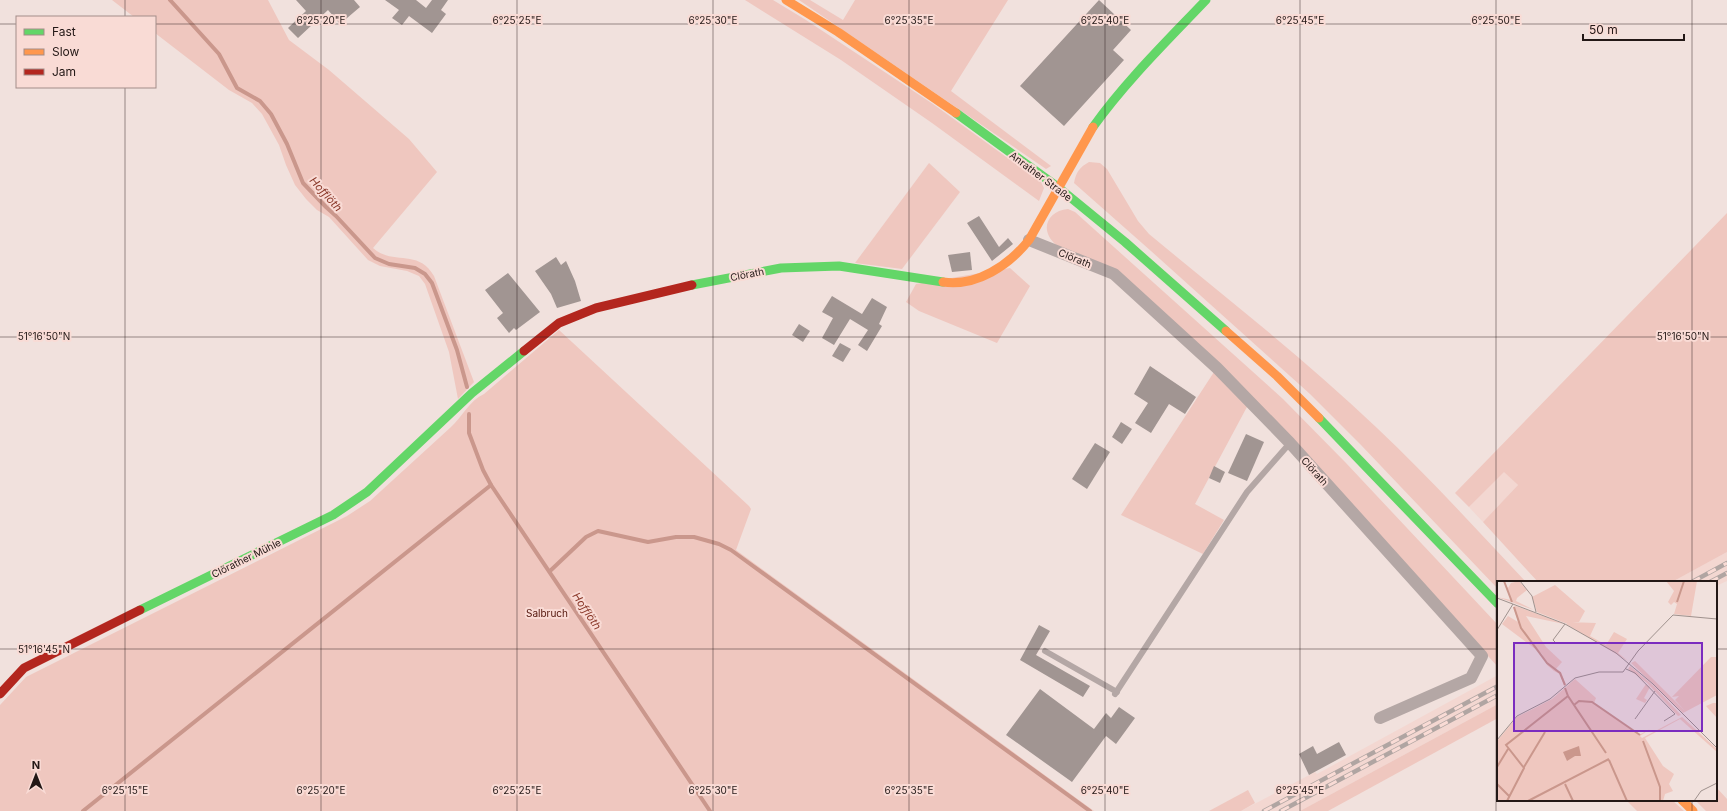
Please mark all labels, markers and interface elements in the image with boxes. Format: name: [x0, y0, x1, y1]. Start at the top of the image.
text: 6°25'20"E: [296, 14, 346, 26]
text: 6°25'25"E: [493, 14, 541, 26]
text: 6°25'30"E: [688, 14, 738, 26]
text: 6°25'35"E: [885, 14, 933, 26]
text: 6°25'40"E: [1081, 14, 1129, 26]
text: 6°25'45"E: [1276, 14, 1324, 26]
text: 6°25'50"E: [1472, 14, 1521, 26]
legend: [16, 16, 156, 88]
scale bar: [1583, 16, 1684, 42]
text: 50 m: [1589, 22, 1618, 37]
text: Fast: [52, 24, 76, 39]
text: Slow: [52, 44, 80, 59]
text: Jam: [52, 64, 76, 79]
street label: Anrather Straße: [1008, 149, 1075, 203]
water label: Hofflöth: [307, 174, 346, 215]
street label: Clörath: [1057, 246, 1093, 270]
street label: Clörath: [729, 265, 765, 283]
text: 51°16'50"N: [18, 330, 70, 342]
text: 51°16'50"N: [1657, 330, 1709, 342]
street label: Clörath: [1299, 454, 1331, 488]
street label: Clörather Mühle: [209, 536, 283, 580]
inset map: [1497, 581, 1717, 801]
water label: Hofflöth: [569, 590, 605, 633]
park label: Salbruch: [526, 607, 568, 619]
text: 51°16'45"N: [18, 643, 70, 655]
north arrow: [16, 755, 56, 795]
text: N: [32, 758, 40, 772]
text: 6°25'15"E: [102, 784, 148, 796]
text: 6°25'20"E: [296, 784, 346, 796]
text: 6°25'25"E: [493, 784, 541, 796]
text: 6°25'30"E: [688, 784, 738, 796]
text: 6°25'35"E: [885, 784, 933, 796]
text: 6°25'40"E: [1081, 784, 1129, 796]
text: 6°25'45"E: [1276, 784, 1324, 796]

